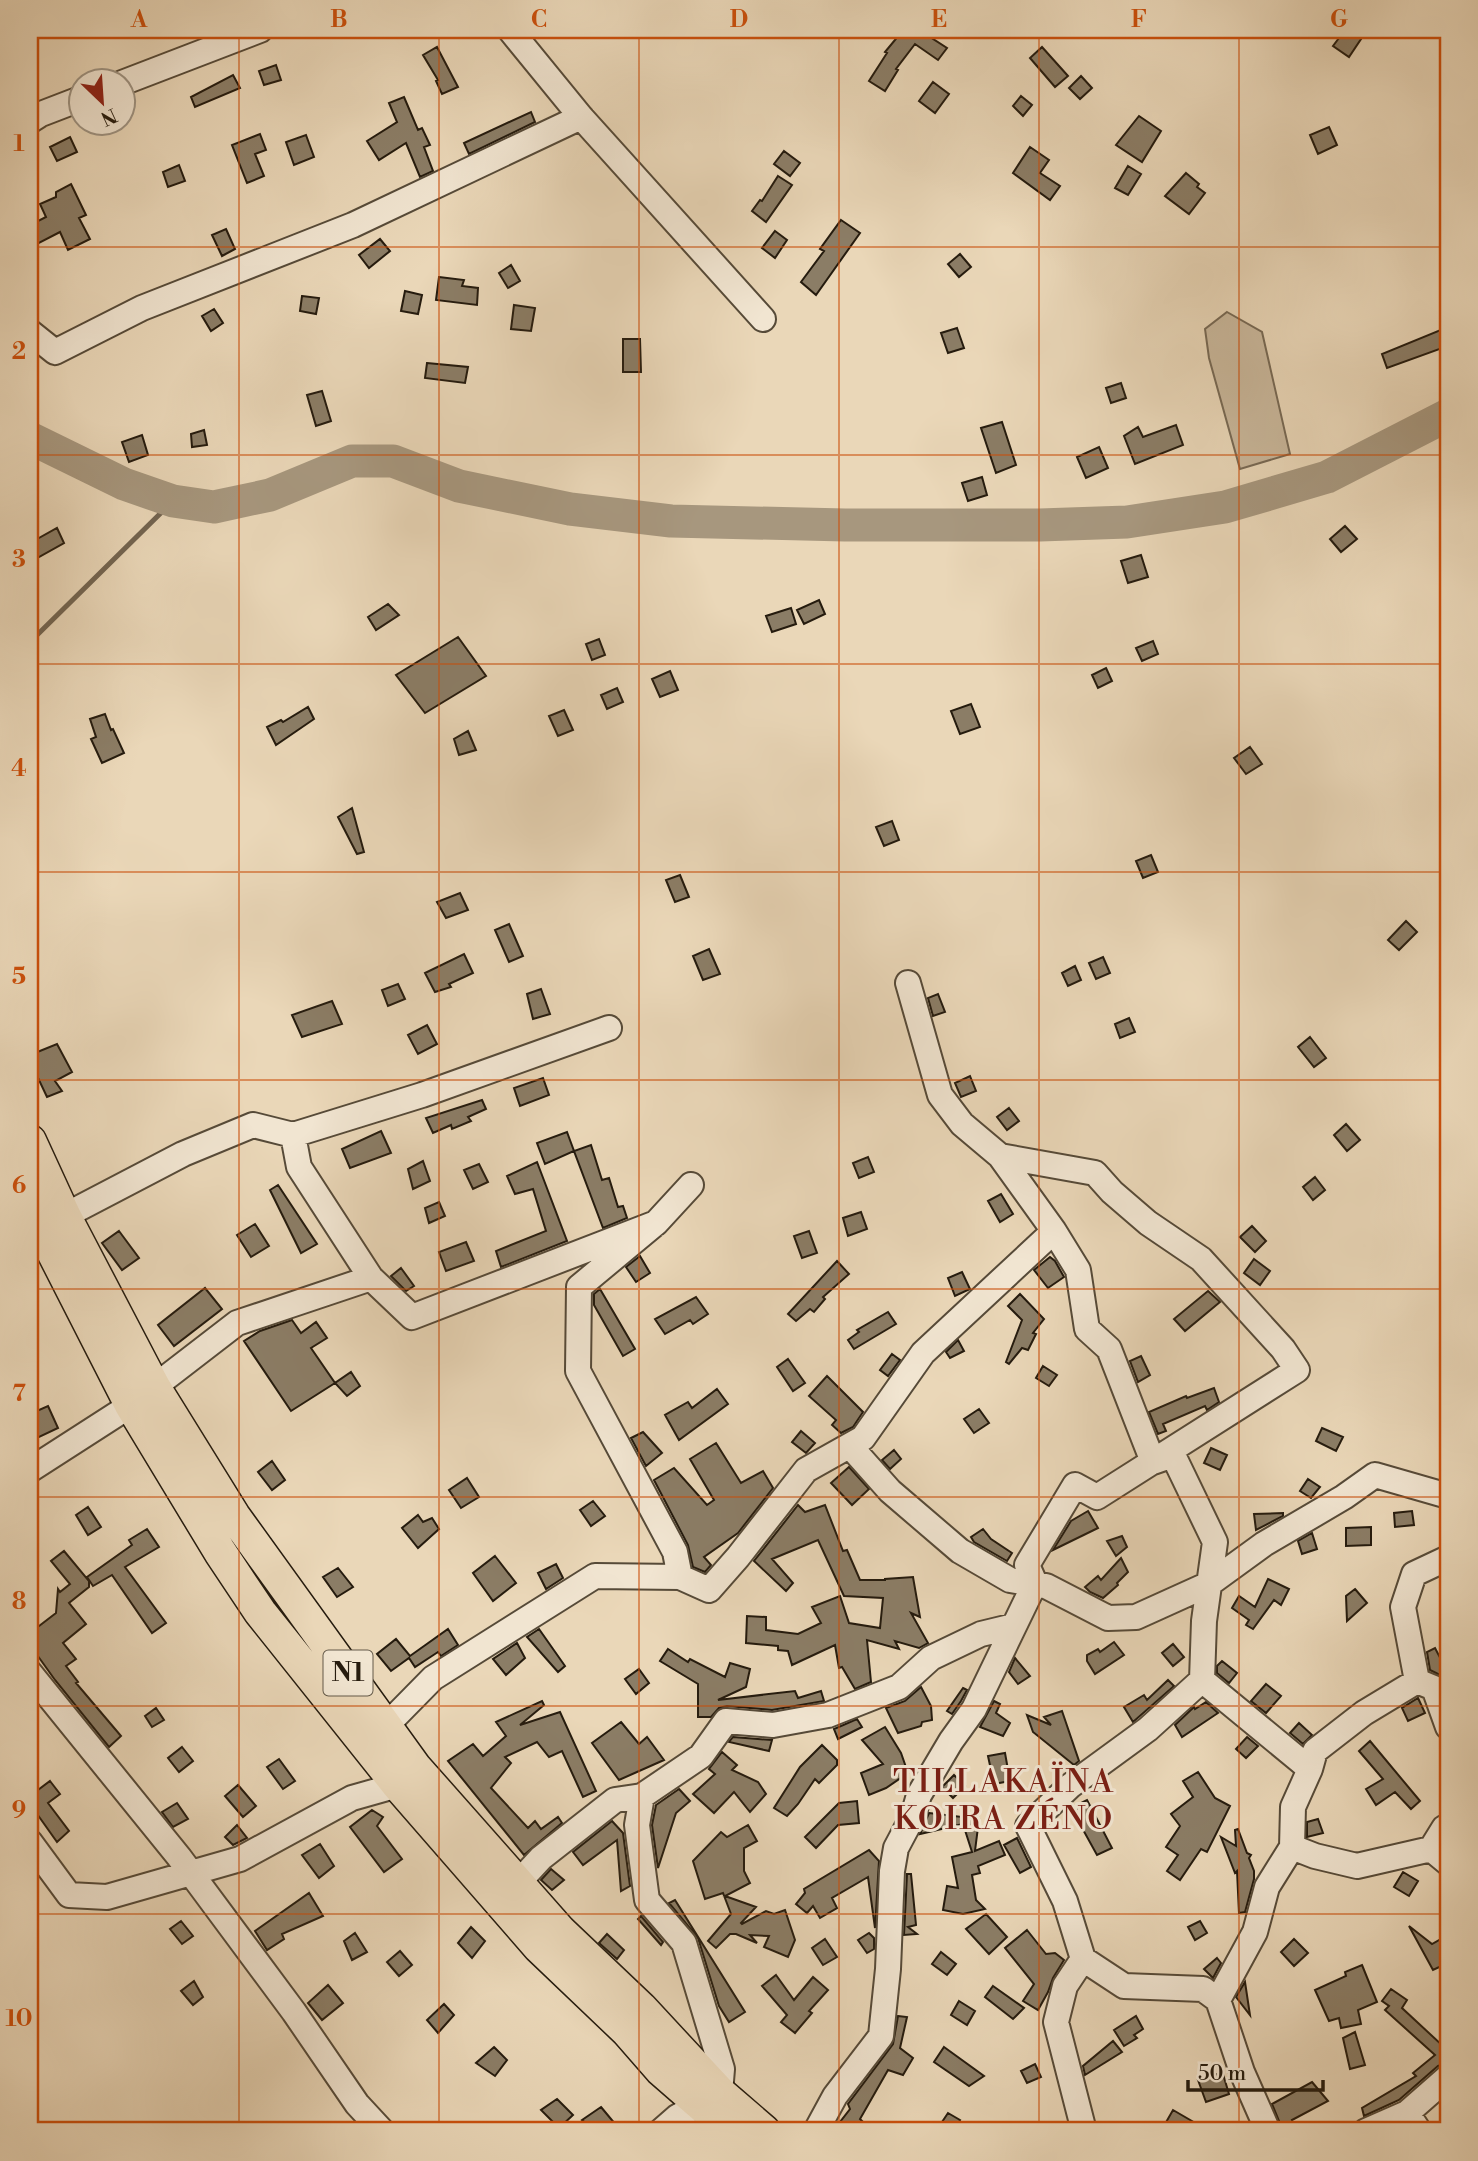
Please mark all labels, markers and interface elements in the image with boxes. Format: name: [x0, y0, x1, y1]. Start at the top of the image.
text: A: [130, 6, 148, 34]
text: B: [330, 6, 348, 34]
text: C: [531, 6, 547, 34]
text: D: [730, 6, 748, 34]
text: E: [931, 6, 947, 34]
text: F: [1131, 6, 1147, 34]
text: G: [1330, 6, 1348, 34]
north arrow: [66, 66, 136, 136]
text: N: [97, 102, 121, 131]
text: 1: [13, 130, 25, 158]
text: 2: [12, 338, 26, 366]
text: 3: [12, 546, 26, 574]
text: 4: [11, 755, 27, 783]
text: 5: [12, 963, 26, 991]
text: 6: [12, 1172, 26, 1200]
text: 7: [12, 1380, 26, 1408]
text: 8: [12, 1588, 26, 1616]
road number: N1: [324, 1650, 372, 1696]
district label: TILLAKAÏNA KOIRA ZÉNO: [893, 1761, 1115, 1839]
text: 9: [12, 1797, 26, 1825]
text: 10: [5, 2005, 33, 2033]
scale bar: [1188, 2049, 1322, 2093]
text: 50 m: [1198, 2061, 1246, 2087]

